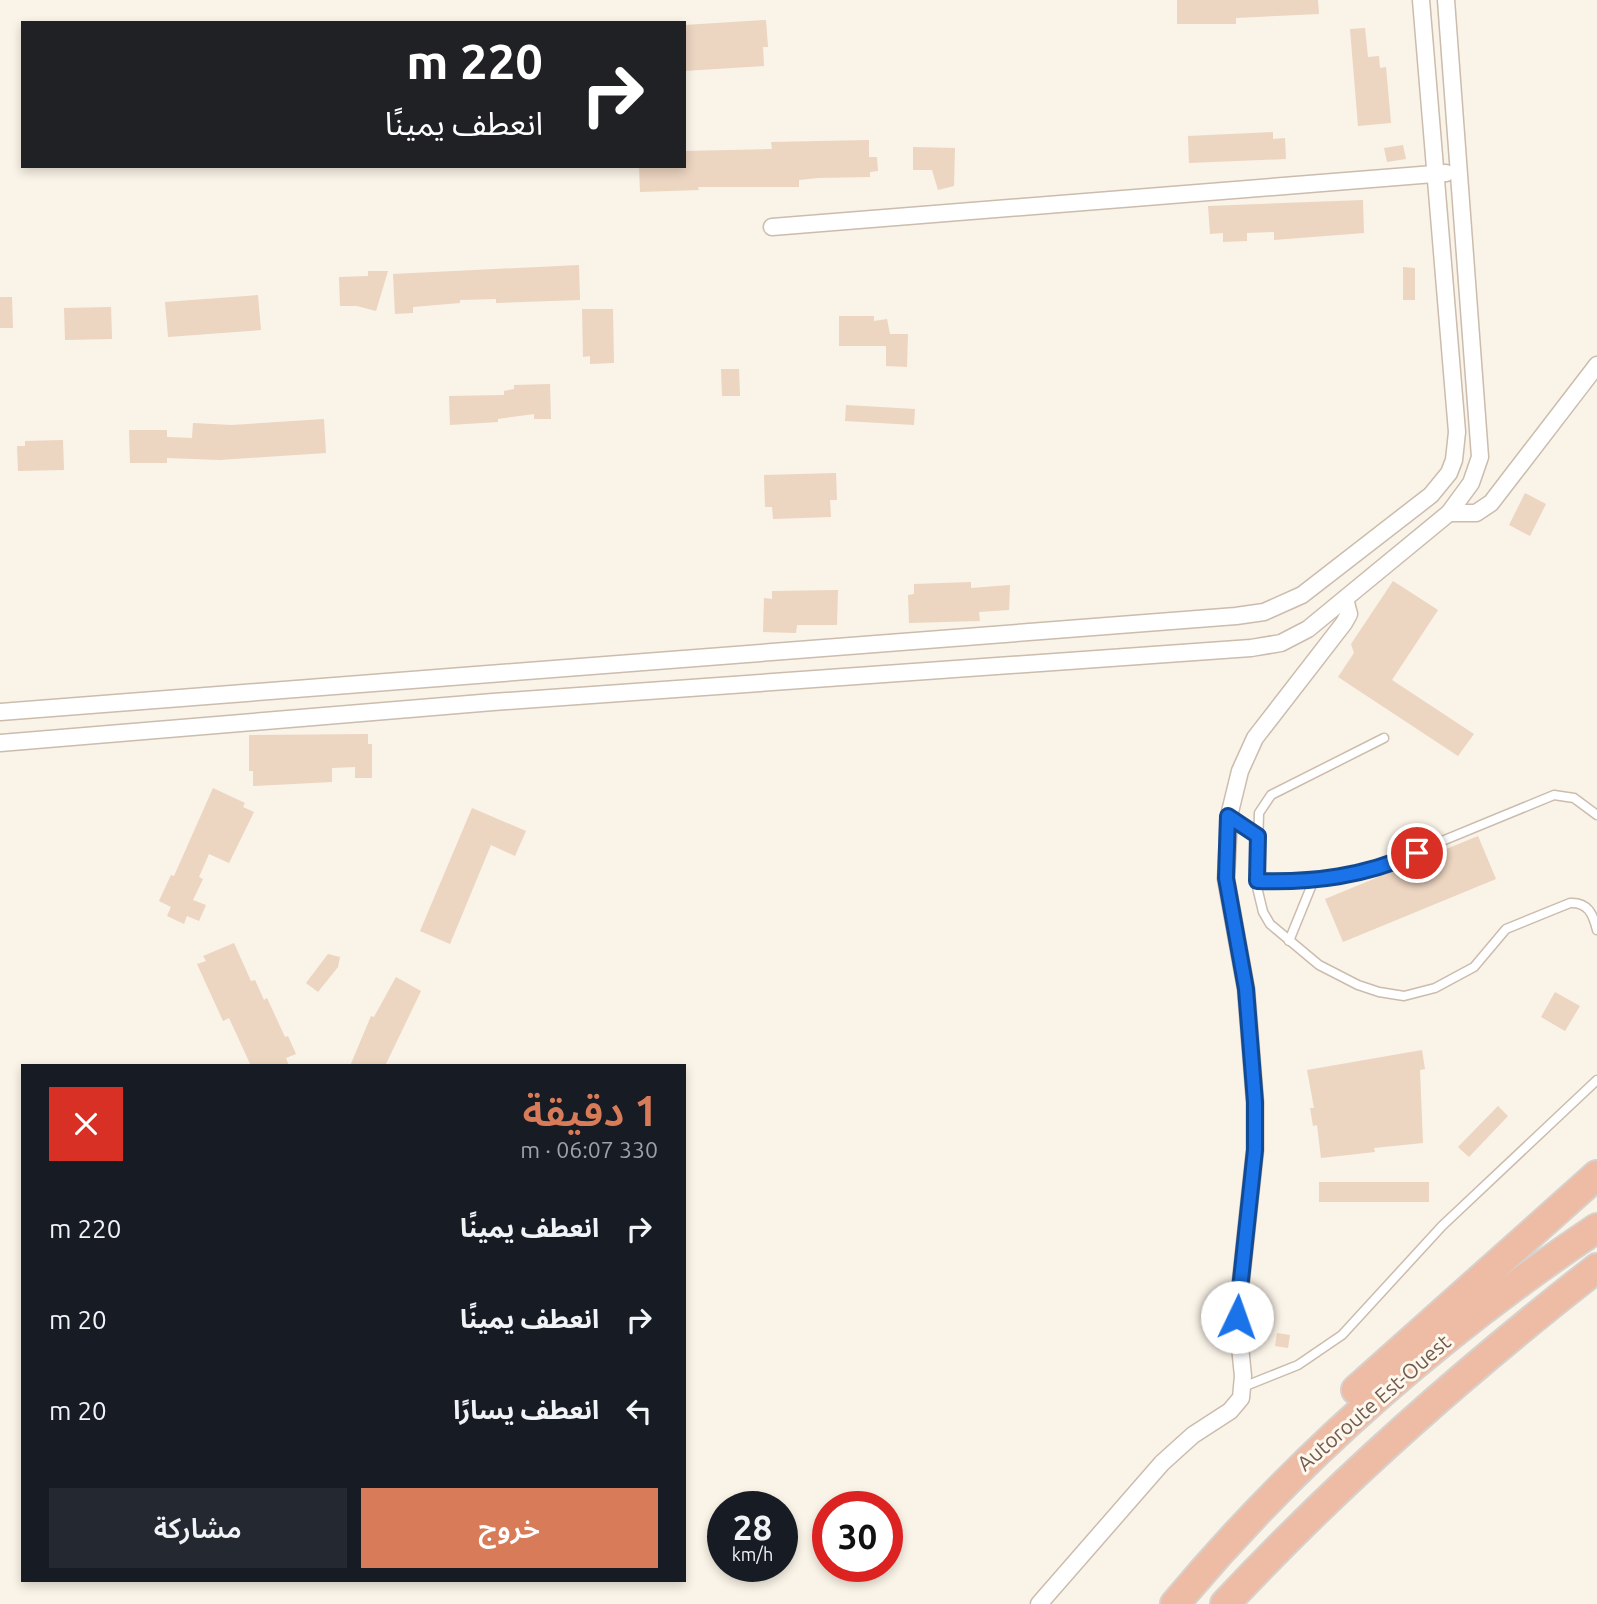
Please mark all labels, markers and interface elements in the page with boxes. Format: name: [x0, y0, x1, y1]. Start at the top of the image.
text: 220 m: [406, 33, 543, 88]
icon: right: [567, 49, 658, 140]
text: انعطف يمينًا: [385, 105, 543, 141]
pin: [1387, 823, 1447, 883]
icon: arrive: [1398, 834, 1436, 872]
button: close: [49, 1087, 123, 1161]
text: 1 دقيقة: [522, 1087, 658, 1134]
text: 330 m · 06:07: [520, 1137, 658, 1162]
icon: right: [620, 1210, 658, 1248]
text: انعطف يمينًا: [460, 1213, 599, 1242]
text: 220 m: [49, 1214, 121, 1243]
position arrow: [1200, 1280, 1274, 1354]
icon: right: [620, 1301, 658, 1339]
text: انعطف يمينًا: [460, 1304, 599, 1333]
text: 20 m: [49, 1305, 107, 1334]
street label: Autoroute Est-Ouest: [1292, 1329, 1455, 1475]
icon: left: [620, 1392, 658, 1430]
text: انعطف يسارًا: [453, 1395, 599, 1424]
text: 20 m: [49, 1396, 107, 1425]
button: مشاركة: [49, 1488, 347, 1568]
button: خروج: [361, 1488, 658, 1568]
speed limit sign: 30: [812, 1491, 903, 1582]
text: 28: [733, 1507, 772, 1547]
text: km/h: [732, 1544, 773, 1564]

